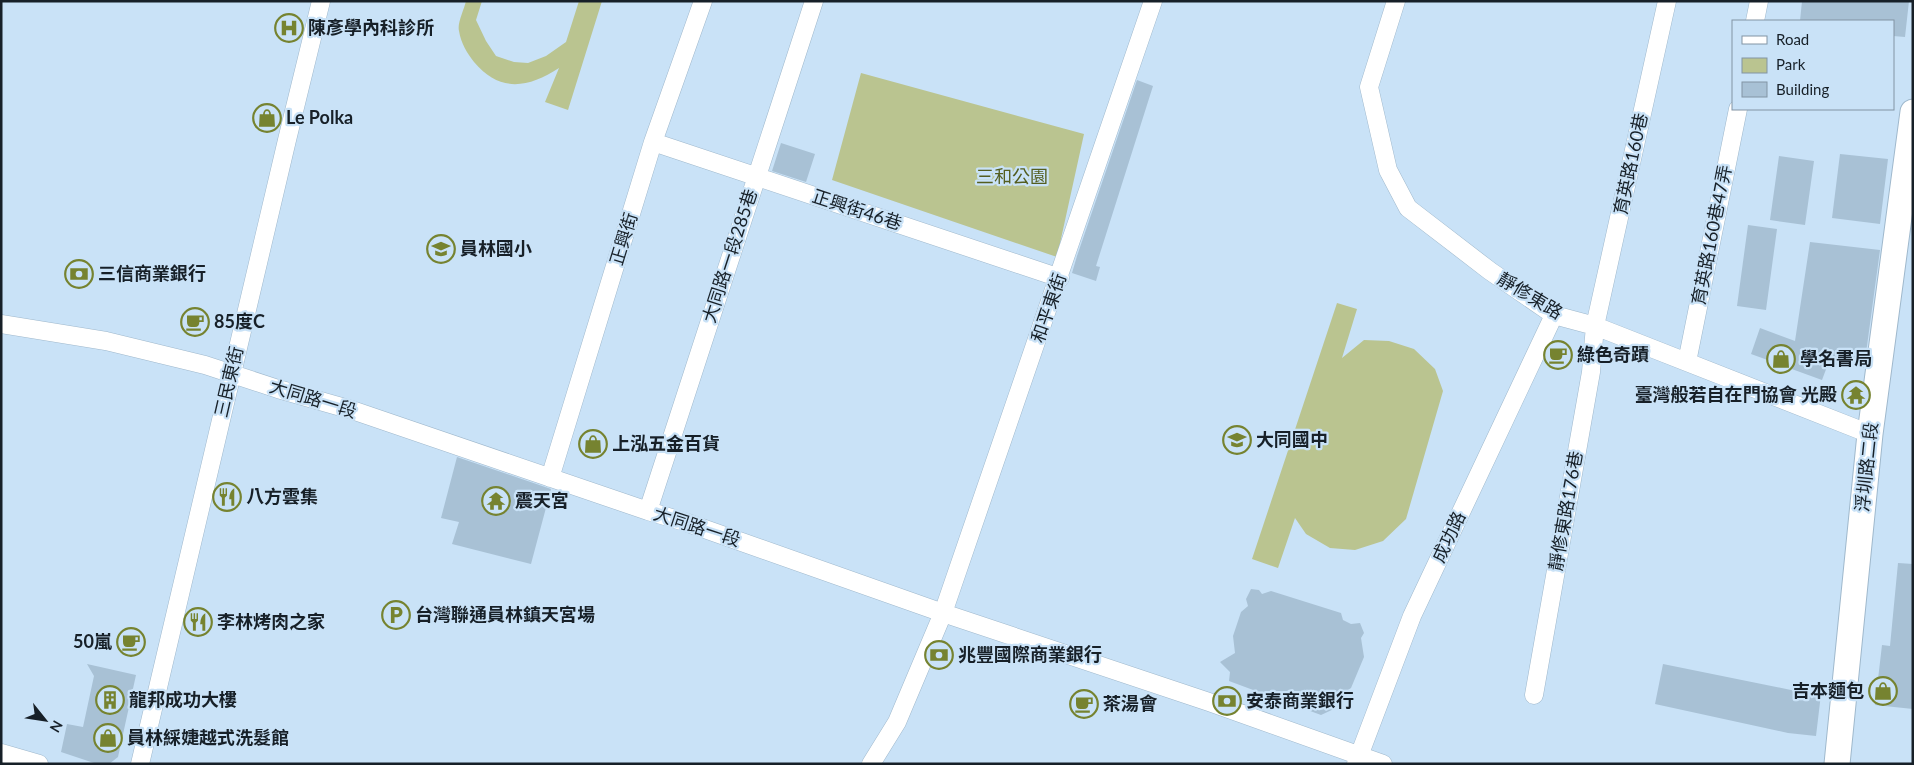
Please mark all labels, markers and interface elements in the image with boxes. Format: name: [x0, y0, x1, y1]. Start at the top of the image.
hospital icon: 陳彥學內科診所: [274, 13, 304, 43]
place label: 陳彥學內科診所: [308, 16, 434, 38]
legend: [1732, 20, 1894, 110]
text: Road: [1776, 30, 1809, 48]
text: Park: [1776, 55, 1806, 73]
text: Building: [1776, 80, 1829, 98]
shop icon: Le Polka: [252, 103, 282, 133]
place label: Le Polka: [286, 106, 353, 128]
street label: 育英路160巷: [1609, 111, 1652, 217]
street label: 育英路160巷47弄: [1687, 163, 1735, 307]
park label: 三和公園: [976, 165, 1048, 187]
street label: 正興街46巷: [810, 184, 905, 234]
street label: 大同路一段285巷: [697, 186, 761, 325]
street label: 正興街: [605, 210, 641, 268]
school or university icon: 員林國小: [426, 234, 456, 264]
place label: 員林國小: [460, 237, 532, 259]
bank icon: 三信商業銀行: [64, 259, 94, 289]
place label: 三信商業銀行: [98, 262, 206, 284]
street label: 靜修東路: [1494, 267, 1567, 323]
street label: 和平東街: [1026, 270, 1070, 345]
cafe icon: 85度C: [180, 307, 210, 337]
place label: 85度C: [214, 310, 265, 332]
cafe icon: 綠色奇蹟: [1543, 340, 1573, 370]
place label: 綠色奇蹟: [1577, 343, 1649, 365]
street label: 三民東街: [209, 344, 247, 419]
shop icon: 學名書局: [1766, 344, 1796, 374]
place label: 學名書局: [1800, 347, 1872, 369]
street label: 大同路一段: [267, 374, 360, 422]
temple icon: 臺灣般若自在門協會 光殿: [1841, 380, 1871, 410]
place label: 臺灣般若自在門協會 光殿: [1635, 383, 1837, 405]
street label: 浮圳路二段: [1850, 421, 1882, 513]
school or university icon: 大同國中: [1222, 425, 1252, 455]
place label: 大同國中: [1256, 428, 1328, 450]
shop icon: 上泓五金百貨: [578, 429, 608, 459]
place label: 上泓五金百貨: [612, 432, 720, 454]
street label: 靜修東路176巷: [1544, 449, 1586, 572]
restaurant icon: 八方雲集: [212, 482, 242, 512]
place label: 八方雲集: [246, 485, 318, 507]
temple icon: 震天宮: [481, 486, 511, 516]
place label: 震天宮: [515, 489, 569, 511]
street label: 大同路一段: [651, 502, 744, 550]
street label: 成功路: [1427, 507, 1469, 566]
parking icon: 台灣聯通員林鎮天宮場: [381, 600, 411, 630]
place label: 台灣聯通員林鎮天宮場: [415, 603, 595, 625]
restaurant icon: 李林烤肉之家: [183, 607, 213, 637]
place label: 李林烤肉之家: [217, 610, 325, 632]
cafe icon: 50嵐: [116, 627, 146, 657]
place label: 50嵐: [73, 630, 112, 652]
bank icon: 兆豐國際商業銀行: [924, 640, 954, 670]
place label: 兆豐國際商業銀行: [958, 643, 1102, 665]
shop icon: 吉本麵包: [1868, 676, 1898, 706]
place label: 吉本麵包: [1792, 679, 1864, 701]
building icon: 龍邦成功大樓: [95, 685, 125, 715]
bank icon: 安泰商業銀行: [1212, 686, 1242, 716]
place label: 龍邦成功大樓: [129, 688, 237, 710]
cafe icon: 茶湯會: [1069, 689, 1099, 719]
place label: 安泰商業銀行: [1246, 689, 1354, 711]
place label: 茶湯會: [1103, 692, 1158, 714]
north arrow: [20, 695, 70, 745]
text: N: [47, 718, 67, 736]
shop icon: 員林綵婕越式洗髮館: [93, 723, 123, 753]
place label: 員林綵婕越式洗髮館: [127, 726, 289, 748]

